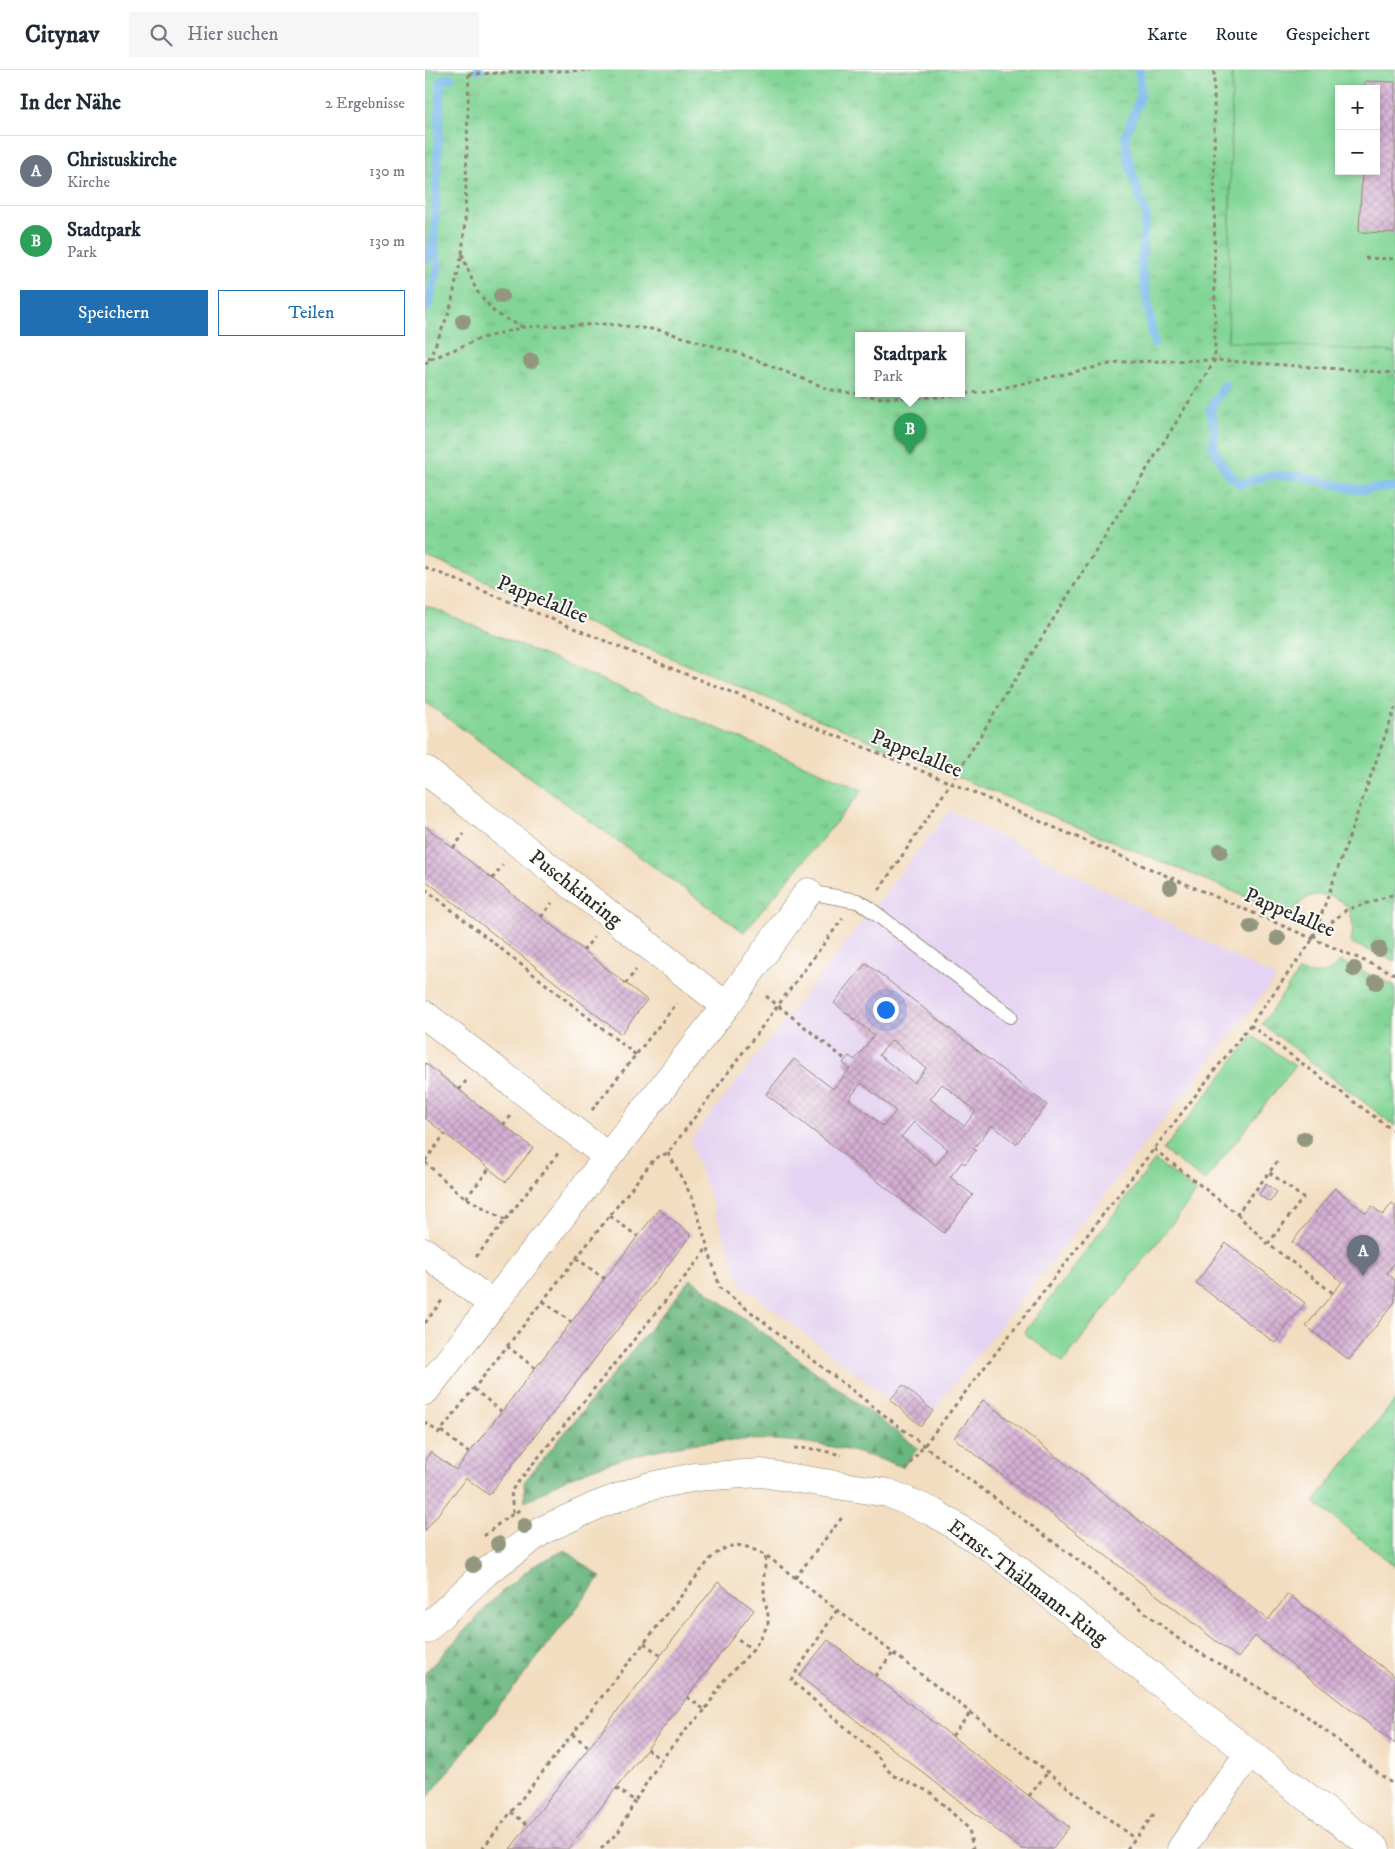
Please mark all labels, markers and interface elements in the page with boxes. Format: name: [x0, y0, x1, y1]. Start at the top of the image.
search box: [129, 12, 479, 57]
text: Citynav: [25, 20, 99, 50]
icon: search: [147, 21, 175, 49]
text: Hier suchen: [187, 23, 279, 46]
text: Karte: [1147, 24, 1187, 46]
text: Route: [1215, 24, 1258, 46]
text: Gespeichert: [1286, 24, 1370, 46]
map controls: [1335, 85, 1380, 175]
button: +: [1335, 85, 1380, 130]
text: In der Nähe: [20, 90, 121, 116]
text: 2 Ergebnisse: [325, 93, 405, 113]
button: −: [1335, 130, 1380, 175]
text: Christuskirche: [67, 149, 177, 172]
text: A: [31, 161, 41, 181]
text: 130 m: [369, 161, 405, 181]
text: Kirche: [67, 172, 110, 192]
text: Stadtpark: [67, 219, 141, 242]
text: B: [31, 231, 41, 251]
text: 130 m: [369, 231, 405, 251]
text: Park: [67, 242, 97, 262]
button: Speichern: [20, 290, 208, 336]
button: Teilen: [218, 290, 405, 336]
popup: [855, 332, 965, 397]
text: Stadtpark: [873, 343, 947, 366]
text: Park: [873, 366, 903, 386]
pin: B: [894, 413, 926, 454]
street label: Pappelallee: [493, 570, 592, 630]
street label: Pappelallee: [867, 724, 966, 784]
street label: Puschkinring: [524, 844, 628, 934]
street label: Pappelallee: [1240, 882, 1339, 944]
your location: [873, 997, 899, 1023]
pin: A: [1347, 1235, 1379, 1276]
street label: Ernst-Thälmann-Ring: [942, 1514, 1113, 1652]

